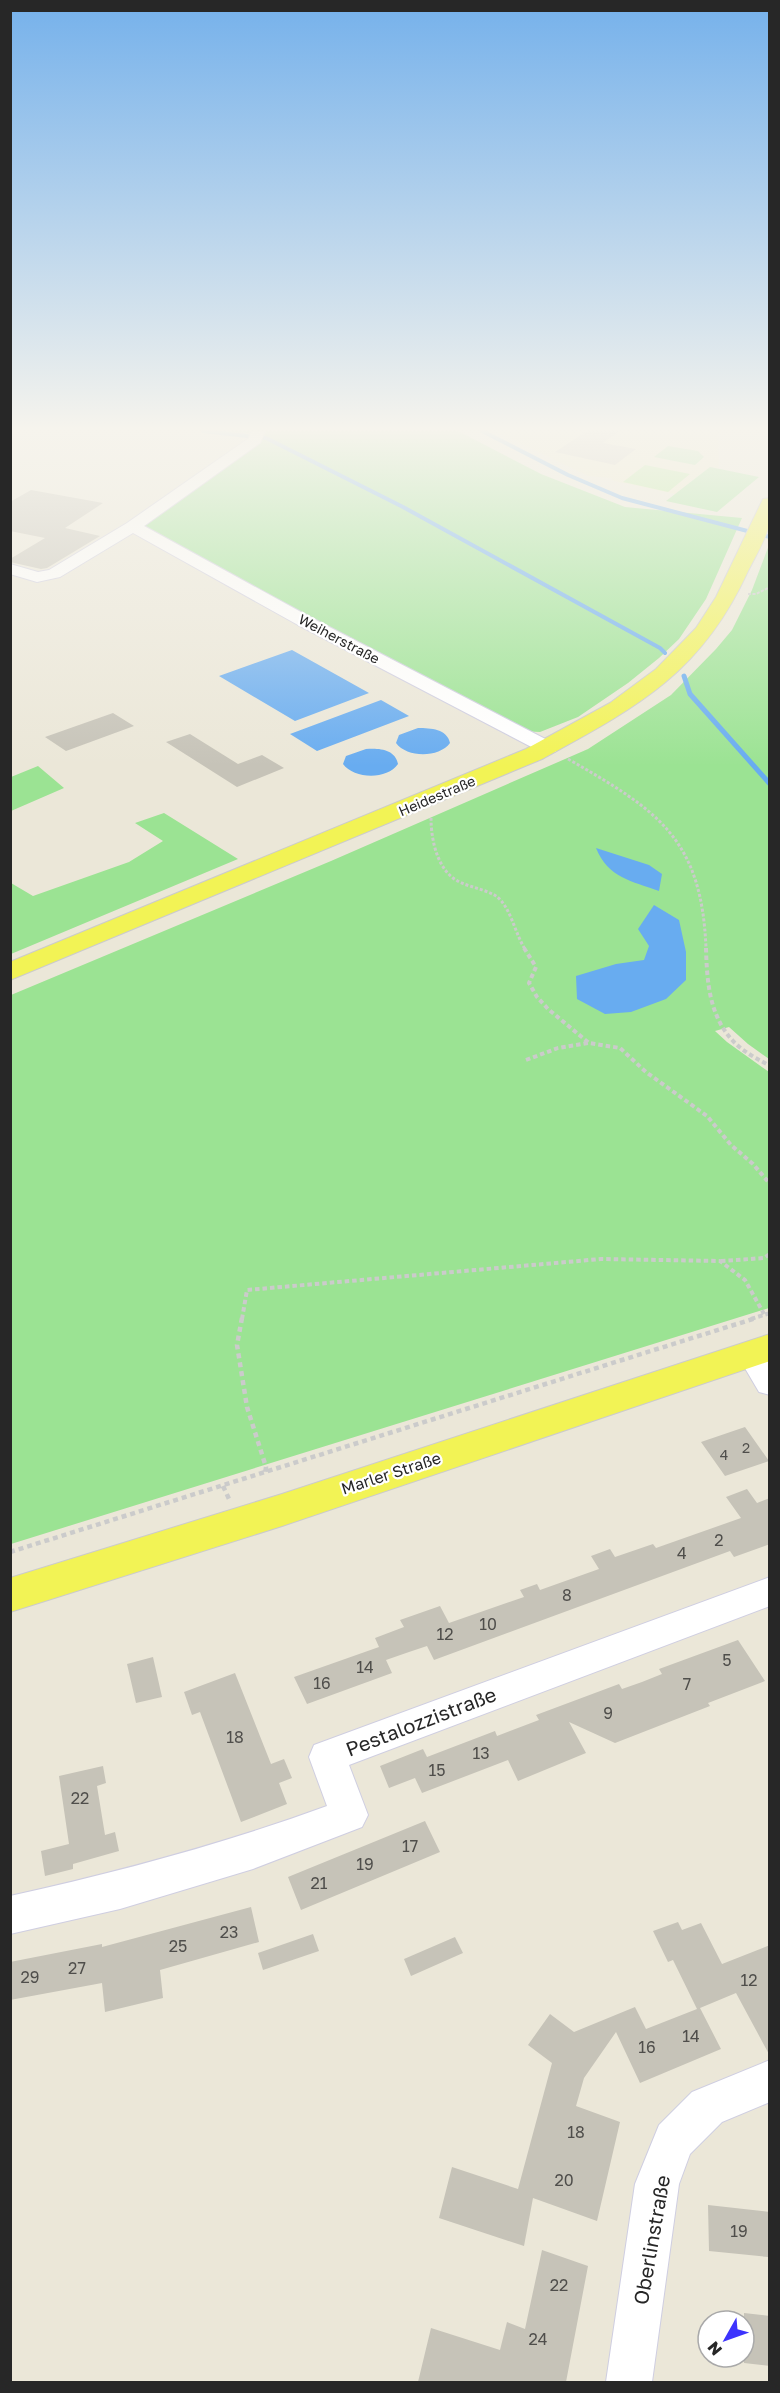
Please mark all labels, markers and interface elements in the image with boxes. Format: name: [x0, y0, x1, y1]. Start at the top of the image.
street label: Weiherstraße: [296, 610, 383, 667]
street label: Heidestraße: [396, 772, 478, 819]
house number: 2: [742, 1439, 750, 1456]
house number: 4: [720, 1446, 728, 1463]
street label: Marler Straße: [339, 1447, 443, 1499]
house number: 2: [714, 1530, 724, 1550]
house number: 4: [677, 1543, 687, 1563]
house number: 8: [562, 1585, 572, 1605]
house number: 10: [479, 1614, 497, 1634]
house number: 12: [436, 1624, 454, 1644]
house number: 5: [722, 1650, 732, 1670]
house number: 14: [356, 1657, 374, 1677]
house number: 16: [313, 1673, 331, 1693]
house number: 7: [683, 1674, 691, 1694]
street label: Pestalozzistraße: [342, 1681, 499, 1761]
house number: 9: [603, 1703, 613, 1723]
house number: 18: [226, 1727, 244, 1747]
house number: 13: [472, 1743, 490, 1763]
house number: 15: [428, 1760, 446, 1780]
house number: 22: [71, 1788, 89, 1808]
house number: 17: [402, 1836, 418, 1856]
house number: 19: [356, 1854, 374, 1874]
house number: 21: [310, 1873, 328, 1893]
house number: 23: [220, 1922, 238, 1942]
house number: 25: [169, 1936, 187, 1956]
house number: 27: [68, 1958, 86, 1978]
house number: 29: [21, 1967, 39, 1987]
house number: 12: [740, 1970, 758, 1990]
house number: 14: [682, 2026, 700, 2046]
house number: 16: [638, 2037, 656, 2057]
house number: 18: [567, 2122, 585, 2142]
house number: 20: [554, 2170, 574, 2190]
street label: Oberlinstraße: [628, 2173, 674, 2307]
house number: 19: [730, 2221, 748, 2241]
house number: 22: [550, 2275, 568, 2295]
north arrow: [696, 2309, 756, 2369]
house number: 24: [528, 2329, 548, 2349]
text: N: [703, 2338, 726, 2360]

